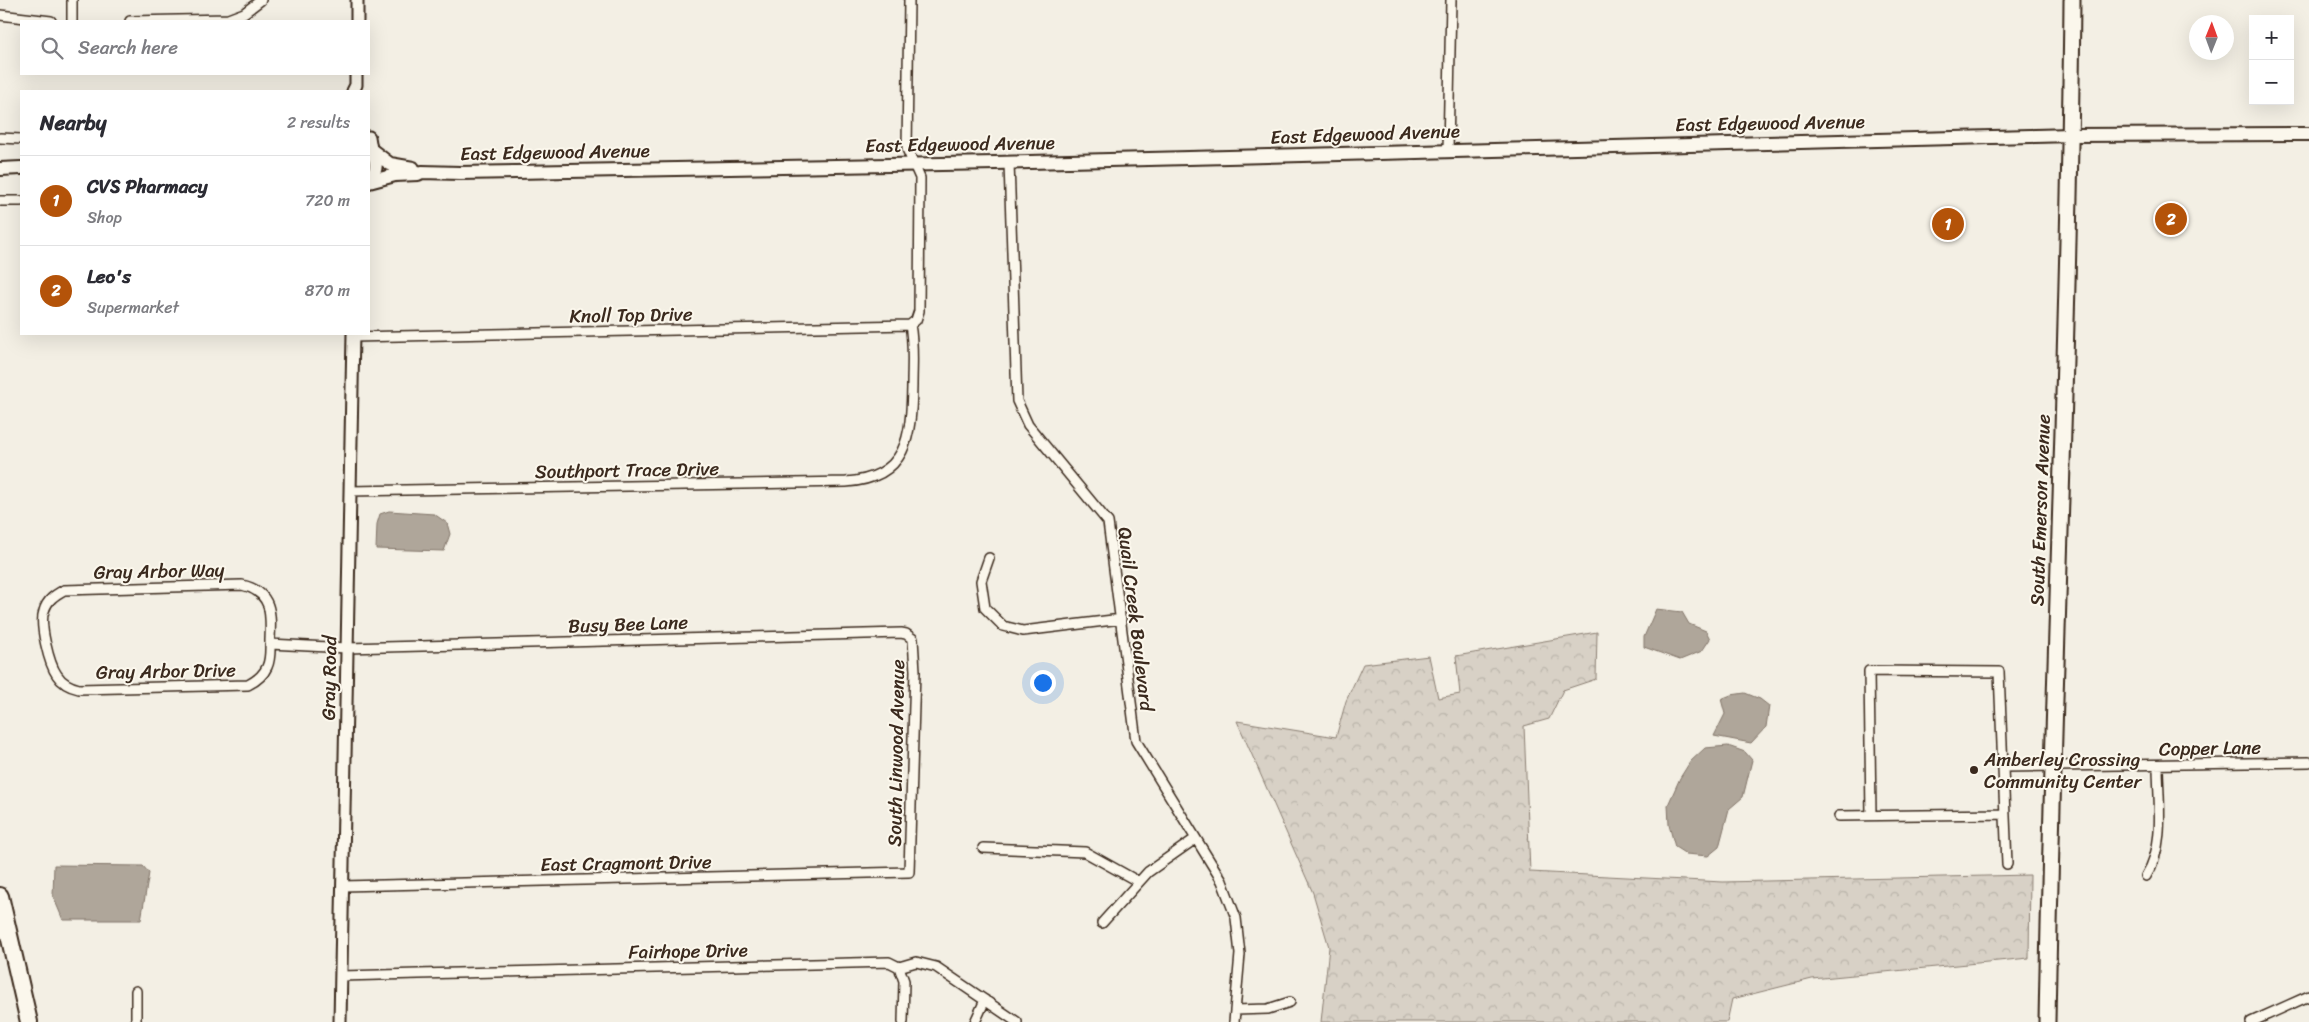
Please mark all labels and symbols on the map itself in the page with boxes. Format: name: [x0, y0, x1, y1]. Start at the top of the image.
north arrow: [2189, 15, 2234, 60]
street label: East Edgewood Avenue: [1675, 105, 1865, 141]
street label: East Edgewood Avenue: [1270, 114, 1460, 154]
street label: East Edgewood Avenue: [865, 126, 1055, 162]
street label: East Edgewood Avenue: [460, 134, 650, 170]
pin: 2: [2155, 200, 2187, 238]
pin: 1: [1932, 205, 1964, 243]
street label: Knoll Top Drive: [569, 297, 693, 333]
street label: South Emerson Avenue: [2020, 413, 2060, 607]
street label: Southport Trace Drive: [535, 452, 720, 488]
street label: Quail Creek Boulevard: [1108, 525, 1164, 715]
street label: Gray Arbor Way: [93, 553, 225, 589]
street label: Busy Bee Lane: [567, 605, 689, 643]
street label: Gray Road: [312, 633, 346, 721]
street label: Gray Arbor Drive: [96, 653, 237, 689]
street label: South Linwood Avenue: [878, 659, 914, 847]
your location: [1030, 670, 1056, 696]
street label: Copper Lane: [2159, 731, 2262, 765]
place label: Amberley Crossing Community Center: [1983, 743, 2143, 798]
marker: Amberley Crossing Community Center: [1968, 764, 1980, 776]
street label: East Cragmont Drive: [540, 845, 712, 881]
street label: Fairhope Drive: [628, 933, 748, 969]

